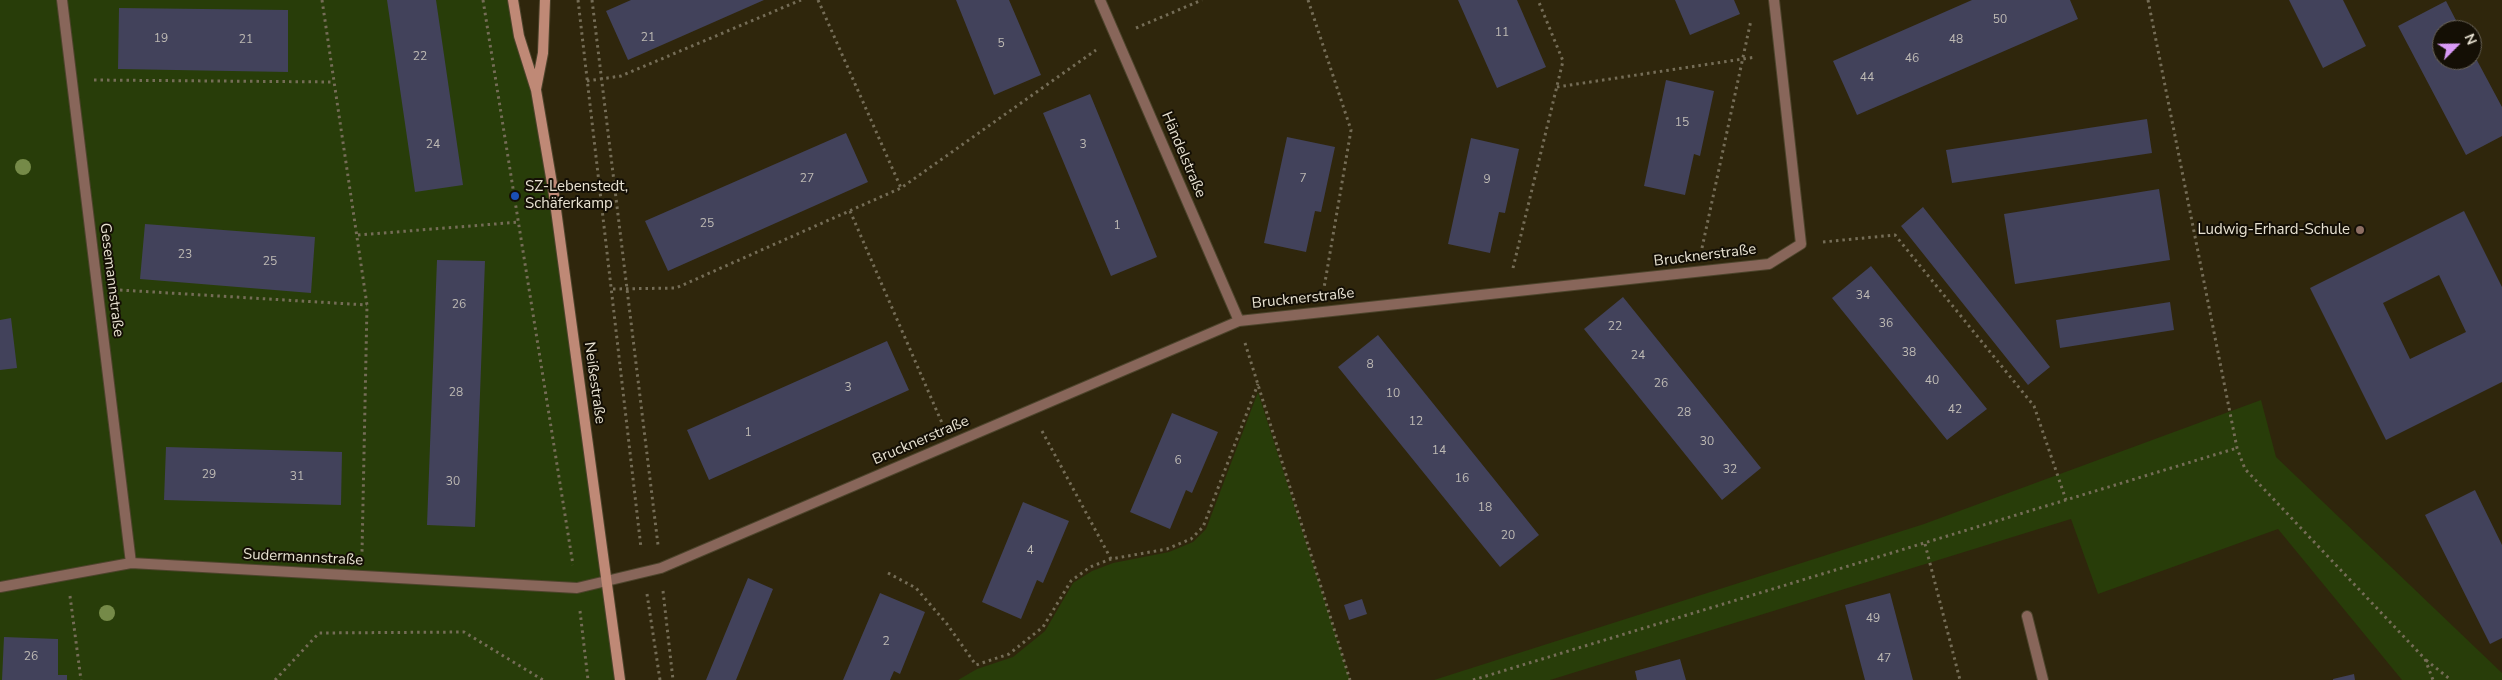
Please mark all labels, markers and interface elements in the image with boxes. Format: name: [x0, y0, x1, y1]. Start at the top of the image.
house number: 50: [1993, 13, 2007, 27]
north arrow: [2432, 20, 2482, 70]
house number: 11: [1495, 26, 1509, 40]
house number: 21: [641, 31, 655, 45]
text: N: [2460, 31, 2481, 48]
house number: 19: [154, 32, 168, 46]
house number: 21: [239, 33, 253, 47]
house number: 48: [1949, 33, 1963, 47]
house number: 5: [997, 37, 1005, 51]
house number: 22: [413, 50, 427, 64]
house number: 46: [1905, 52, 1919, 66]
house number: 44: [1860, 71, 1874, 85]
street label: Händelstraße: [1157, 109, 1209, 201]
house number: 15: [1675, 116, 1689, 130]
house number: 24: [426, 138, 440, 152]
house number: 3: [1079, 138, 1087, 152]
house number: 27: [800, 172, 814, 186]
house number: 7: [1299, 172, 1307, 186]
house number: 9: [1483, 173, 1491, 187]
place label: SZ-Lebenstedt, Schäferkamp: [525, 178, 628, 213]
marker: SZ-Lebenstedt, Schäferkamp: [509, 190, 521, 202]
house number: 25: [700, 217, 714, 231]
house number: 1: [1113, 219, 1121, 233]
place label: Ludwig-Erhard-Schule: [2197, 221, 2350, 239]
street label: Gesemannstraße: [95, 222, 127, 338]
marker: Ludwig-Erhard-Schule: [2354, 224, 2366, 236]
street label: Brucknerstraße: [1653, 241, 1757, 271]
house number: 23: [178, 248, 192, 262]
house number: 25: [263, 255, 277, 269]
street label: Brucknerstraße: [1251, 285, 1355, 313]
house number: 34: [1856, 289, 1870, 303]
house number: 26: [452, 298, 466, 312]
house number: 36: [1879, 317, 1893, 331]
house number: 22: [1608, 320, 1622, 334]
street label: Neißestraße: [579, 341, 609, 425]
house number: 38: [1902, 346, 1916, 360]
house number: 24: [1631, 349, 1645, 363]
house number: 8: [1366, 358, 1374, 372]
house number: 40: [1925, 374, 1939, 388]
house number: 26: [1654, 377, 1668, 391]
house number: 3: [844, 381, 852, 395]
house number: 28: [449, 386, 463, 400]
house number: 10: [1386, 387, 1400, 401]
house number: 42: [1948, 403, 1962, 417]
house number: 28: [1677, 406, 1691, 420]
street label: Brucknerstraße: [870, 413, 972, 469]
house number: 12: [1409, 415, 1423, 429]
house number: 1: [744, 426, 752, 440]
house number: 30: [1700, 435, 1714, 449]
house number: 14: [1432, 444, 1446, 458]
house number: 6: [1174, 454, 1182, 468]
house number: 32: [1723, 463, 1737, 477]
house number: 29: [202, 468, 216, 482]
house number: 31: [290, 470, 304, 484]
house number: 16: [1455, 472, 1469, 486]
house number: 30: [446, 475, 460, 489]
house number: 18: [1478, 501, 1492, 515]
house number: 20: [1501, 529, 1515, 543]
house number: 4: [1026, 544, 1034, 558]
street label: Sudermannstraße: [242, 546, 364, 570]
house number: 49: [1866, 612, 1880, 626]
house number: 2: [882, 635, 890, 649]
house number: 26: [24, 650, 38, 664]
house number: 47: [1877, 652, 1891, 666]

